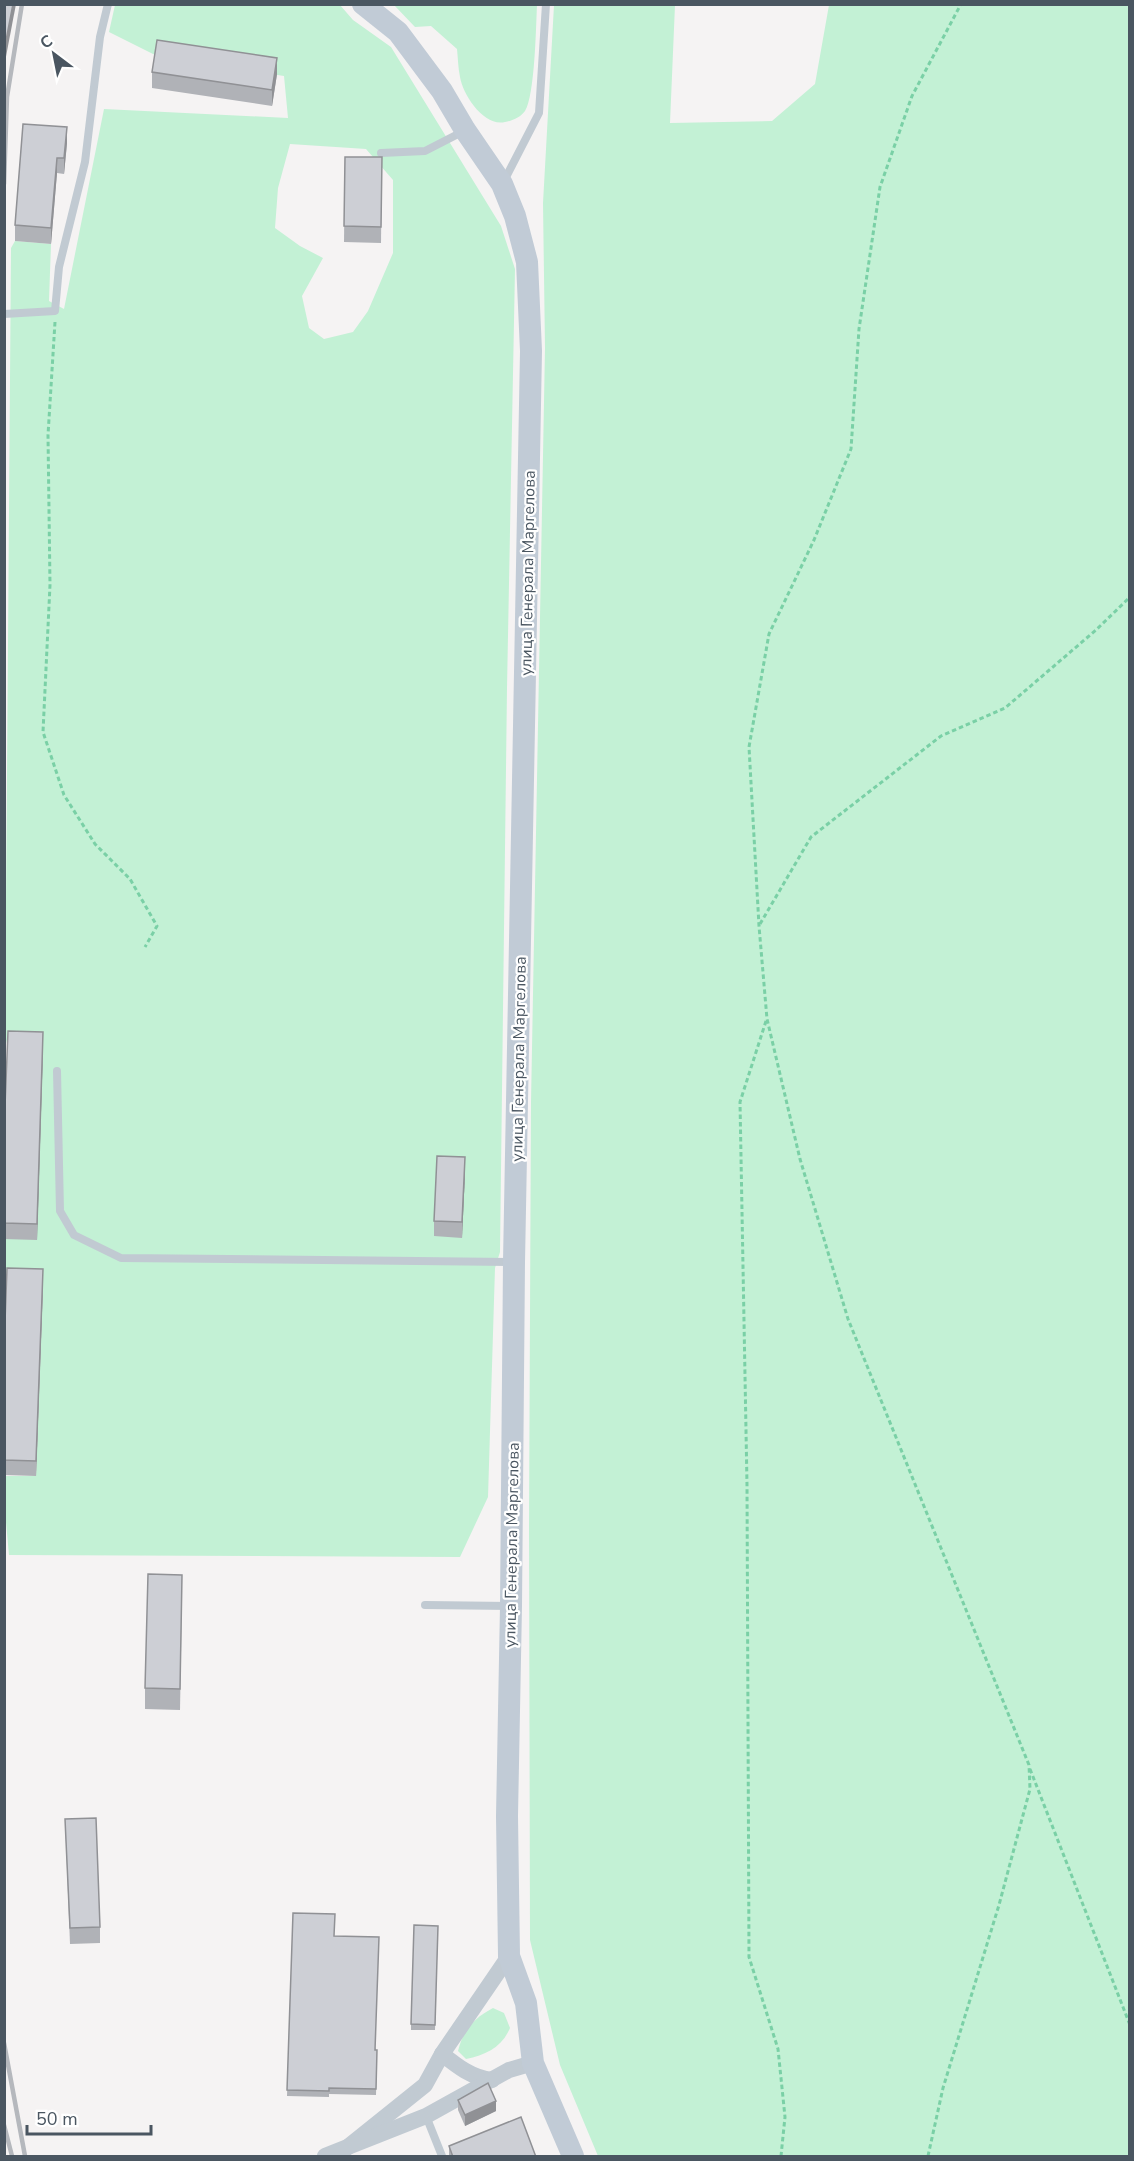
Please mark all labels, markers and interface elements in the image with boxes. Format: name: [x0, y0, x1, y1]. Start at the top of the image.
north arrow: [24, 24, 84, 84]
text: С: [36, 30, 57, 54]
street label: улица Генерала Маргелова: [515, 470, 541, 676]
street label: улица Генерала Маргелова: [506, 956, 532, 1162]
street label: улица Генерала Маргелова: [499, 1442, 525, 1648]
scale bar: [27, 2098, 152, 2136]
text: 50 m: [36, 2107, 78, 2131]

